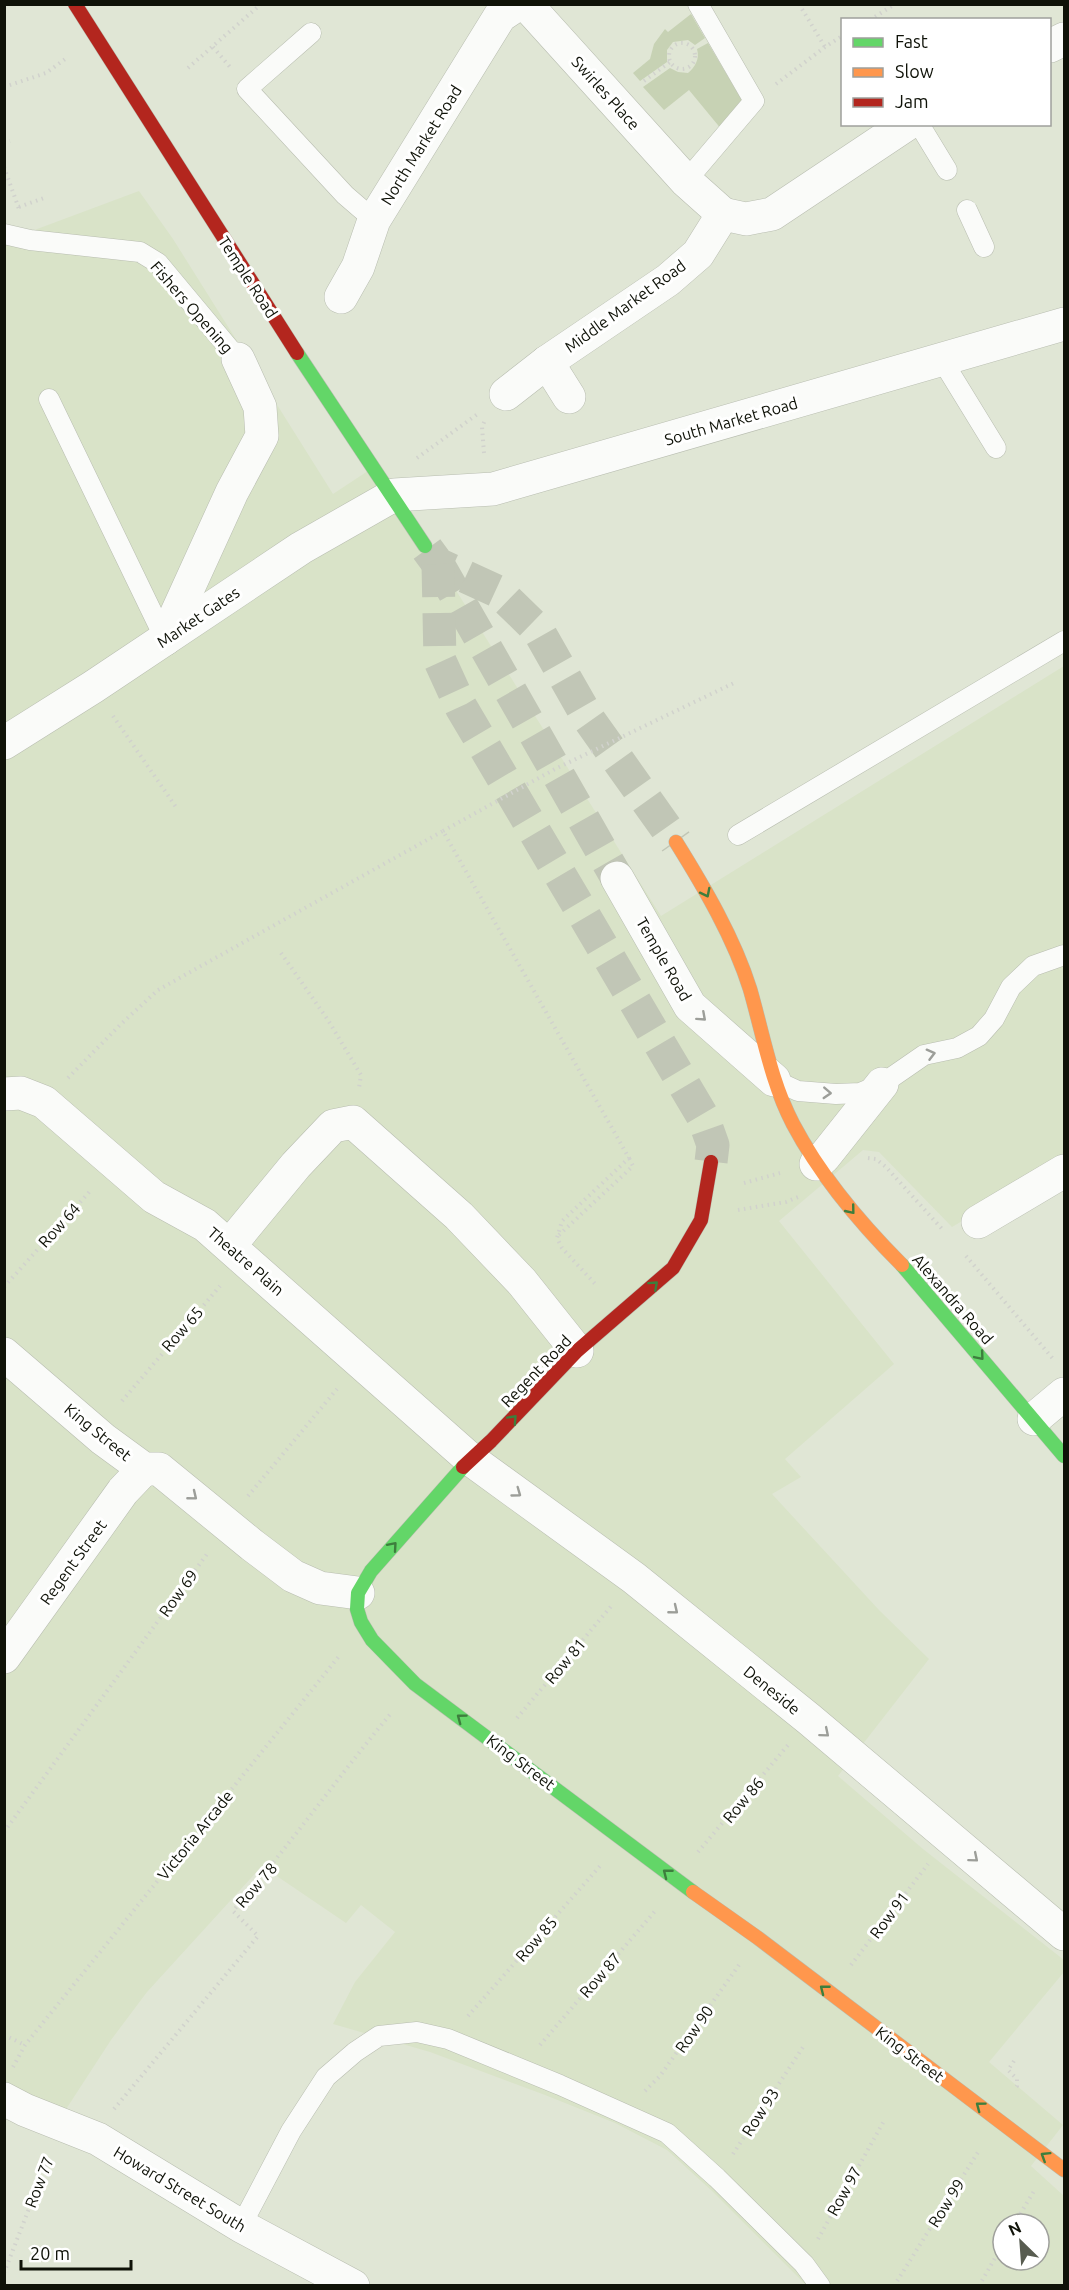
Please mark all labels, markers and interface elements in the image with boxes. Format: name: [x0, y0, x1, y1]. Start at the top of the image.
legend: [841, 18, 1051, 126]
text: Fast: [895, 31, 928, 51]
street label: Swirles Place: [568, 53, 644, 133]
text: Slow: [895, 61, 934, 81]
street label: North Market Road: [377, 82, 465, 208]
text: Jam: [895, 91, 929, 111]
street label: Temple Road: [215, 233, 281, 321]
street label: Middle Market Road: [561, 256, 689, 356]
street label: Fishers Opening: [147, 257, 237, 357]
street label: South Market Road: [662, 393, 800, 449]
street label: Market Gates: [153, 583, 243, 651]
one-way arrow: [699, 886, 710, 897]
street label: Temple Road: [633, 914, 695, 1004]
one-way arrow: [696, 1010, 706, 1021]
one-way arrow: [925, 1049, 936, 1061]
one-way arrow: [823, 1086, 832, 1099]
street label: Row 64: [34, 1199, 84, 1251]
one-way arrow: [844, 1203, 855, 1214]
street label: Theatre Plain: [204, 1223, 288, 1299]
street label: Alexandra Road: [909, 1250, 997, 1348]
one-way arrow: [647, 1281, 658, 1292]
street label: Row 65: [158, 1303, 206, 1355]
street label: Regent Road: [497, 1331, 575, 1411]
one-way arrow: [973, 1349, 984, 1360]
street label: King Street: [61, 1400, 136, 1465]
one-way arrow: [506, 1415, 517, 1425]
one-way arrow: [511, 1486, 522, 1497]
one-way arrow: [186, 1489, 197, 1500]
street label: Regent Street: [36, 1515, 110, 1608]
one-way arrow: [386, 1542, 397, 1553]
street label: Row 69: [155, 1566, 201, 1620]
one-way arrow: [667, 1602, 678, 1613]
street label: Row 81: [541, 1635, 589, 1687]
street label: Deneside: [740, 1662, 804, 1718]
one-way arrow: [457, 1714, 468, 1725]
one-way arrow: [818, 1725, 829, 1736]
street label: King Street: [483, 1731, 559, 1794]
street label: Row 86: [719, 1774, 767, 1826]
street label: Victoria Arcade: [153, 1787, 237, 1883]
one-way arrow: [967, 1851, 978, 1862]
street label: Row 78: [232, 1859, 280, 1911]
one-way arrow: [663, 1869, 674, 1880]
street label: Row 91: [866, 1888, 912, 1942]
street label: Row 85: [512, 1913, 560, 1965]
street label: Row 87: [576, 1949, 624, 2001]
one-way arrow: [820, 1985, 831, 1996]
street label: Row 90: [671, 2002, 717, 2056]
street label: King Street: [872, 2023, 948, 2086]
street label: Row 93: [738, 2085, 782, 2139]
one-way arrow: [975, 2103, 986, 2114]
street label: Howard Street South: [111, 2142, 249, 2236]
one-way arrow: [1041, 2152, 1052, 2163]
street label: Row 77: [21, 2154, 57, 2210]
street label: Row 97: [823, 2163, 865, 2219]
street label: Row 99: [924, 2176, 968, 2230]
north arrow: [991, 2212, 1051, 2272]
text: N: [1005, 2218, 1024, 2239]
scale bar: [21, 2233, 130, 2271]
text: 20 m: [30, 2243, 70, 2263]

